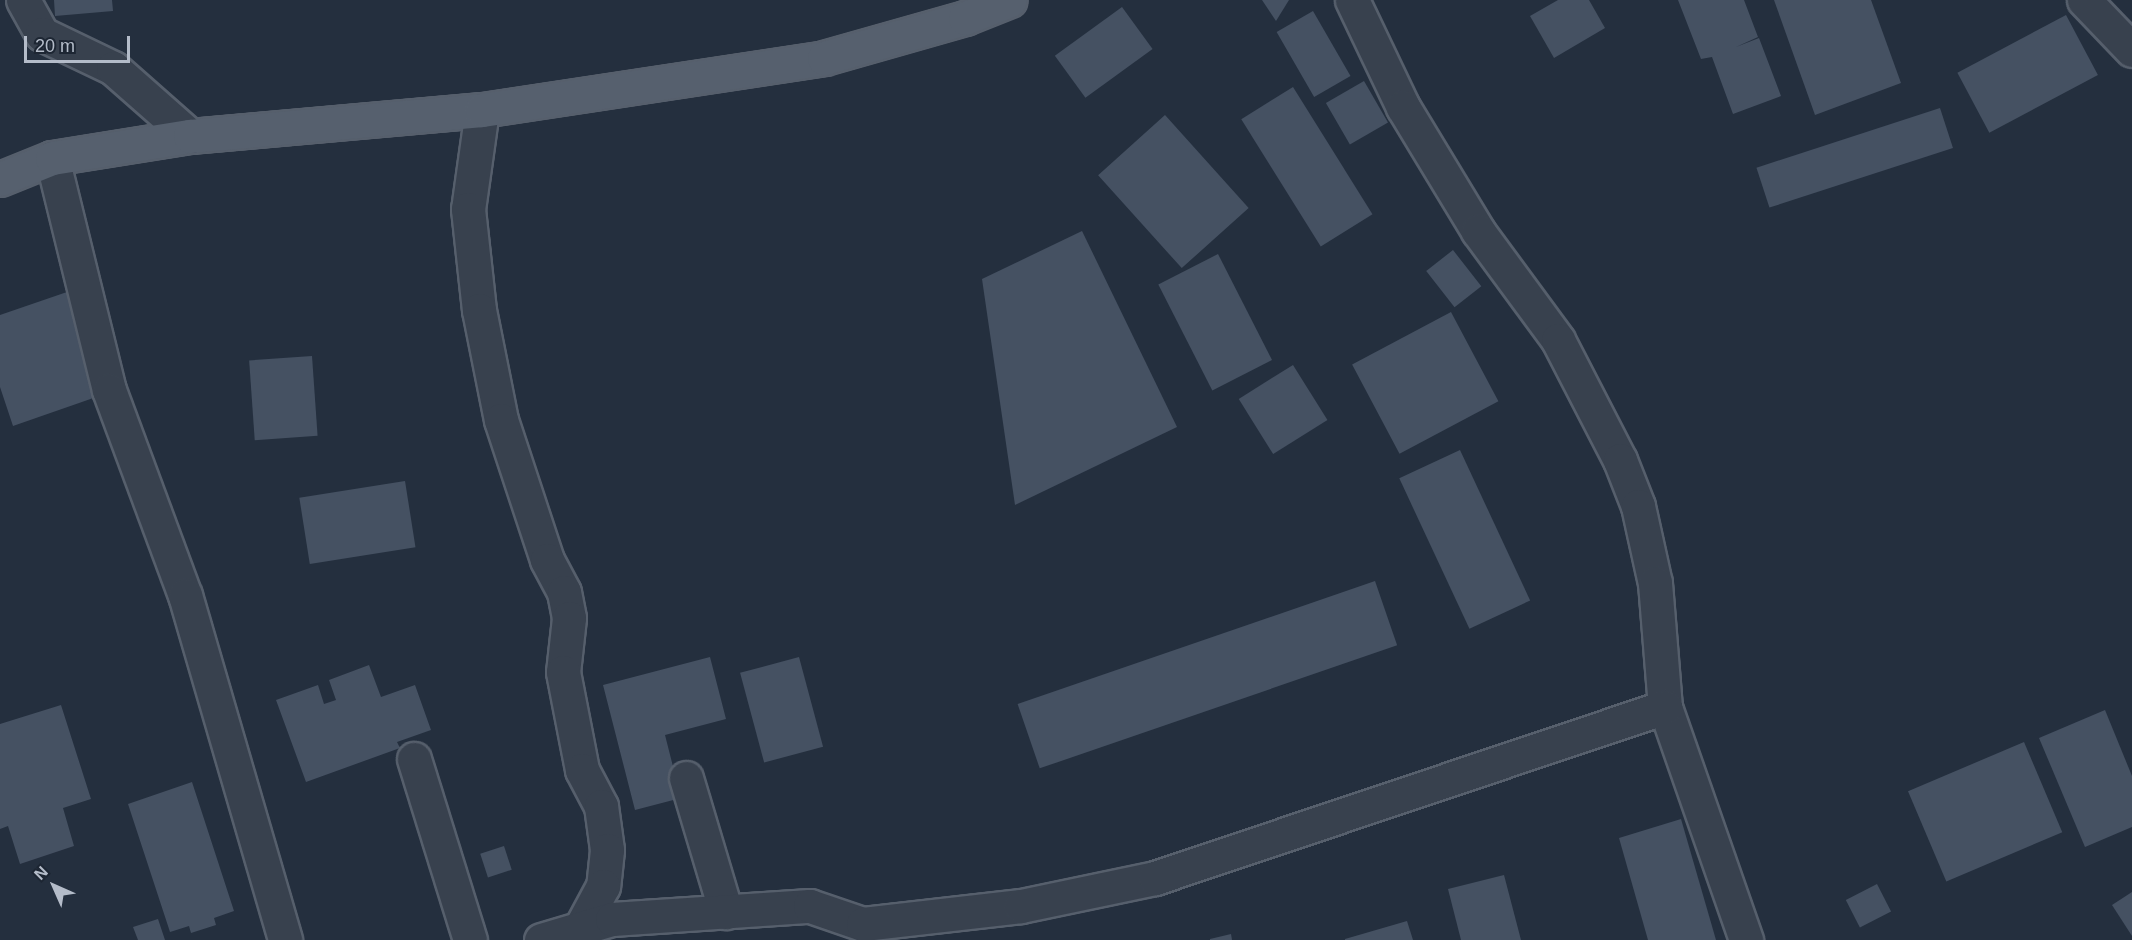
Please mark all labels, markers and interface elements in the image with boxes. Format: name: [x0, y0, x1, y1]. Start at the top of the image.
scale bar: [27, 24, 134, 62]
text: 20 m: [35, 36, 75, 56]
north arrow: [24, 856, 84, 916]
text: N: [31, 863, 51, 883]

